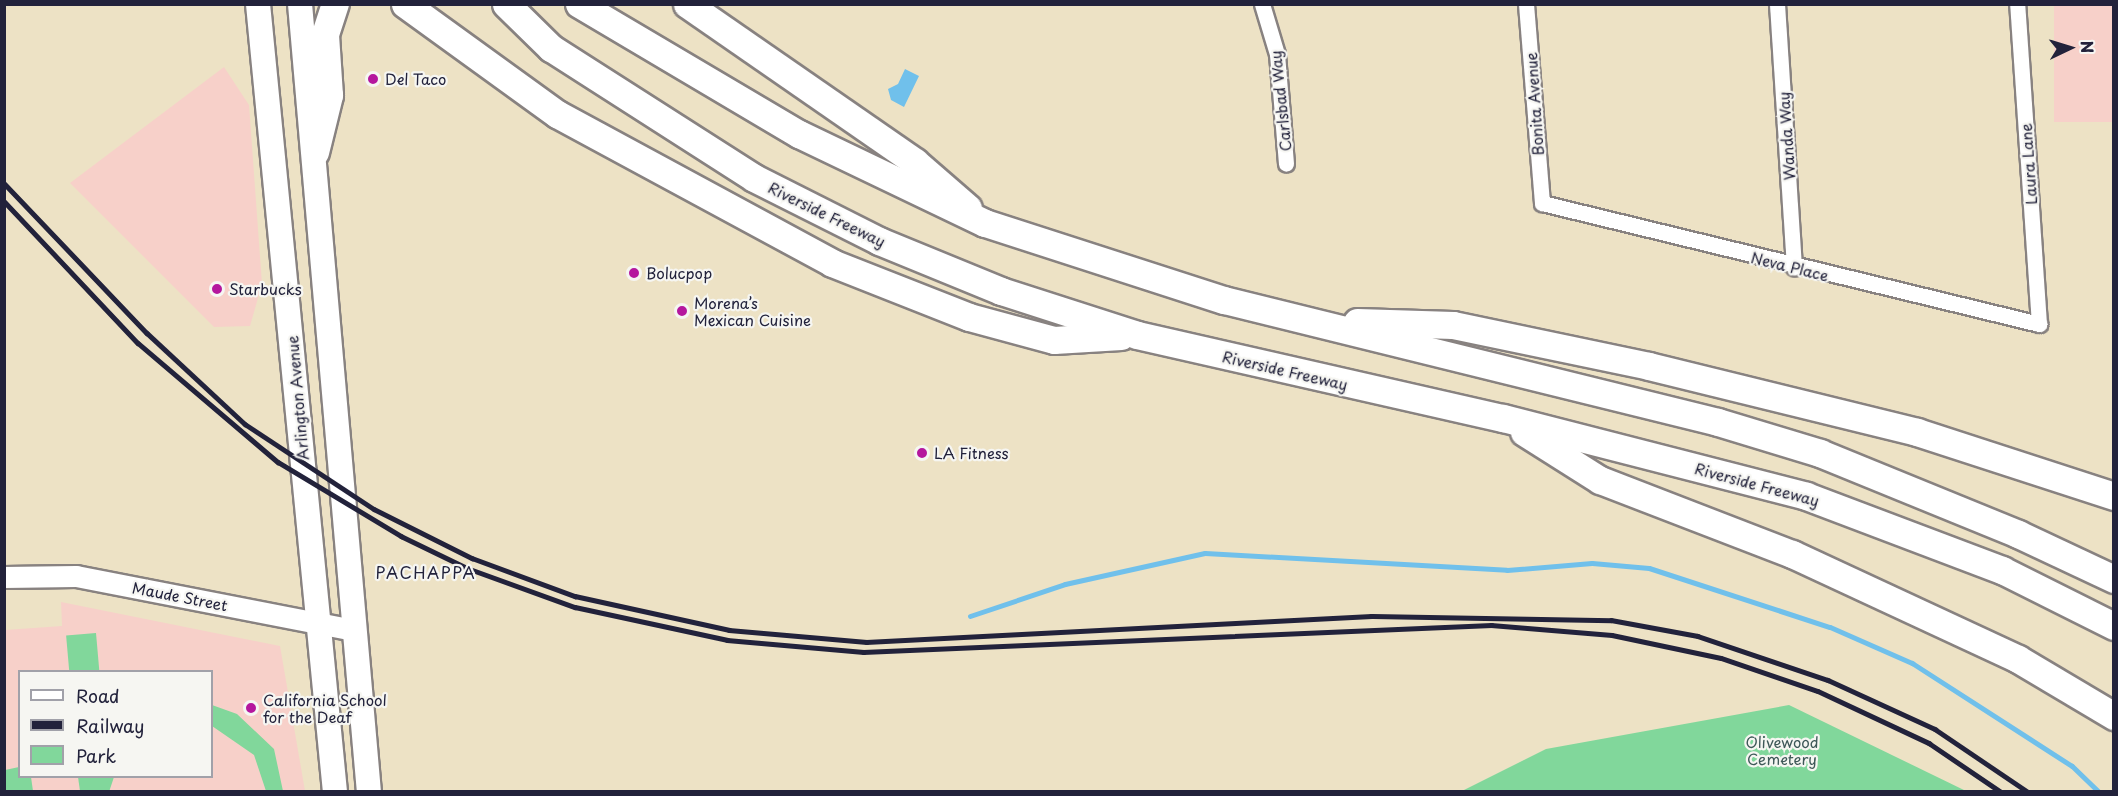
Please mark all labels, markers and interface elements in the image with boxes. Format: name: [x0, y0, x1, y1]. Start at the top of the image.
north arrow: [2040, 18, 2100, 78]
text: N: [2076, 40, 2100, 54]
street label: Carlsbad Way: [1266, 49, 1294, 153]
street label: Bonita Avenue: [1521, 52, 1547, 156]
place label: Del Taco: [385, 70, 447, 88]
marker: Del Taco: [366, 72, 380, 86]
street label: Wanda Way: [1774, 91, 1798, 181]
street label: Laura Lane: [2016, 123, 2040, 205]
street label: Riverside Freeway: [765, 177, 889, 251]
street label: Neva Place: [1749, 248, 1831, 284]
place label: Bolucpop: [646, 264, 712, 282]
marker: Bolucpop: [627, 266, 641, 280]
place label: Starbucks: [229, 280, 302, 298]
marker: Starbucks: [210, 282, 224, 296]
place label: Morena’s Mexican Cuisine: [694, 293, 811, 328]
marker: Morena’s Mexican Cuisine: [675, 304, 689, 318]
street label: Arlington Avenue: [283, 336, 311, 460]
street label: Riverside Freeway: [1220, 347, 1350, 393]
place label: LA Fitness: [934, 444, 1007, 462]
marker: LA Fitness: [915, 446, 929, 460]
street label: Riverside Freeway: [1692, 459, 1822, 509]
district label: PACHAPPA: [376, 562, 476, 582]
street label: Maude Street: [130, 578, 230, 614]
legend: [18, 670, 213, 778]
text: Road: [76, 682, 120, 709]
place label: California School for the Deaf: [263, 690, 387, 725]
marker: California School for the Deaf: [244, 701, 258, 715]
text: Railway: [76, 712, 144, 739]
park label: Olivewood Cemetery: [1745, 732, 1819, 767]
text: Park: [76, 742, 116, 769]

